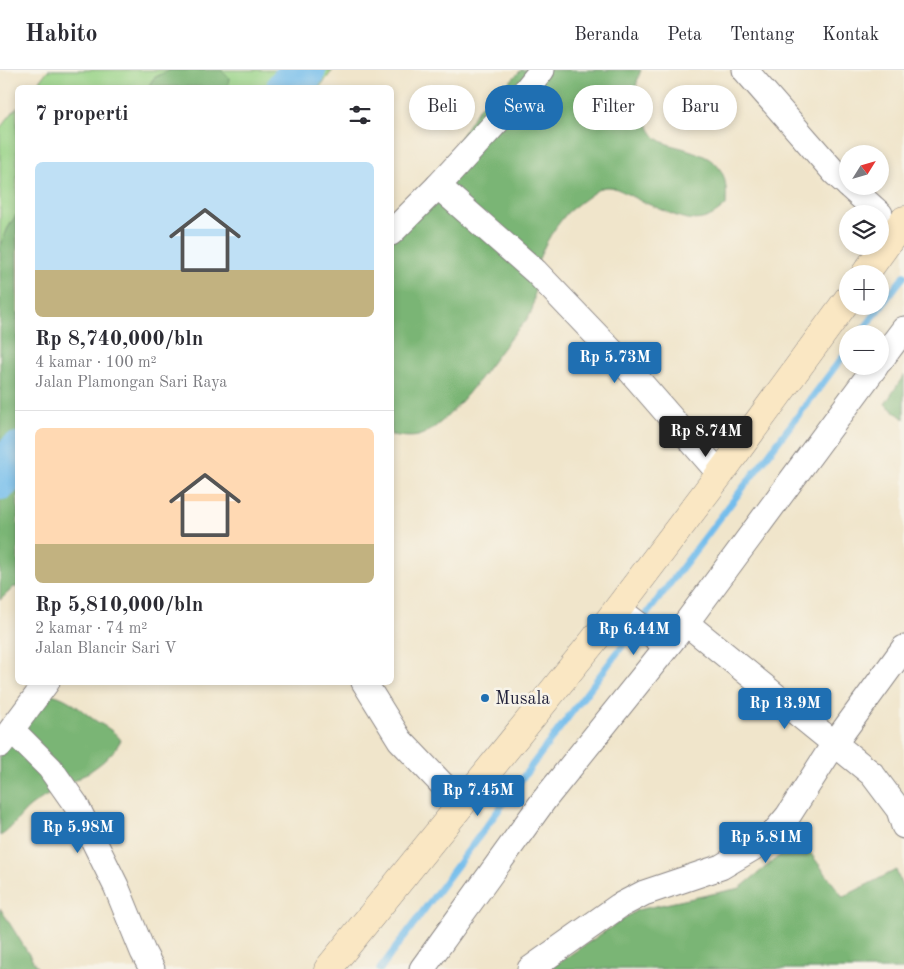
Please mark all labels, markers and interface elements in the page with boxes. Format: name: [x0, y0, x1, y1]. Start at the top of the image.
text: Habito: [25, 23, 98, 47]
text: Beranda: [574, 26, 639, 44]
text: Peta: [667, 26, 702, 44]
text: Tentang: [730, 26, 794, 44]
text: Kontak: [822, 26, 879, 44]
chip: Beli: [409, 85, 475, 130]
chip: Sewa: [485, 85, 563, 130]
chip: Filter: [573, 85, 653, 130]
chip: Baru: [663, 85, 737, 130]
icon: filters: [346, 101, 374, 129]
text: 7 properti: [35, 104, 129, 125]
north arrow: [839, 145, 889, 195]
map controls: [839, 145, 889, 375]
icon: home: [160, 195, 250, 285]
button: layers: [839, 205, 889, 255]
button: +: [839, 265, 889, 315]
button: −: [839, 325, 889, 375]
text: Rp 8,740,000/bln: [35, 329, 203, 350]
pin: Rp 5.73M: [563, 342, 667, 384]
text: Rp 5.73M: [579, 350, 651, 366]
text: 4 kamar · 100 m²: [35, 355, 157, 371]
text: Jalan Plamongan Sari Raya: [35, 375, 227, 391]
pin: Rp 8.74M: [654, 416, 758, 458]
text: Rp 8.74M: [670, 424, 742, 440]
icon: home: [160, 460, 250, 550]
text: Rp 5,810,000/bln: [35, 595, 203, 616]
pin: Rp 6.44M: [582, 614, 686, 656]
text: 2 kamar · 74 m²: [35, 621, 147, 637]
text: Rp 6.44M: [598, 622, 670, 638]
text: Jalan Blancir Sari V: [35, 641, 177, 657]
pin: Rp 13.9M: [733, 688, 837, 730]
place label: Musala: [495, 690, 550, 708]
marker: Musala: [479, 692, 491, 704]
text: Rp 13.9M: [749, 696, 821, 712]
pin: Rp 7.45M: [426, 774, 530, 817]
text: Rp 7.45M: [442, 783, 514, 799]
pin: Rp 5.98M: [26, 812, 130, 854]
text: Rp 5.98M: [42, 820, 114, 836]
pin: Rp 5.81M: [714, 822, 818, 864]
text: Rp 5.81M: [730, 830, 802, 846]

